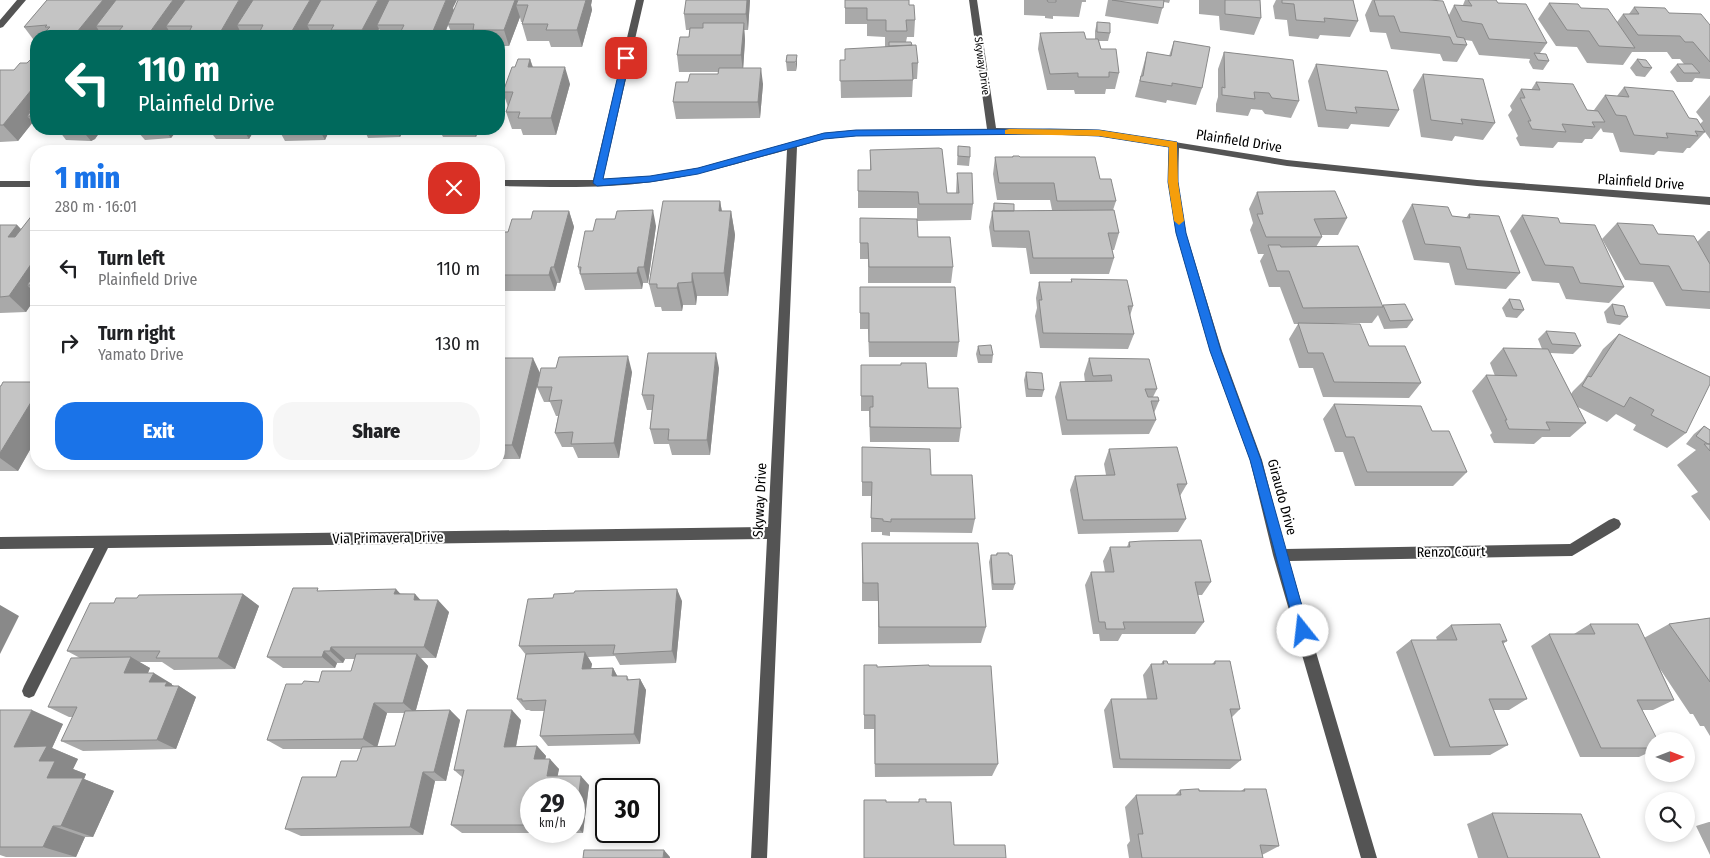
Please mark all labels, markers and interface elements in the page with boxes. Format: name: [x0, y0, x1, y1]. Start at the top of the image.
street label: Skyway Drive: [971, 36, 993, 96]
pin: [605, 37, 647, 79]
icon: arrive: [612, 44, 640, 72]
text: 110 m: [138, 48, 220, 90]
icon: left: [55, 50, 120, 115]
text: Plainfield Drive: [138, 90, 275, 117]
street label: Plainfield Drive: [1195, 126, 1283, 156]
text: 1 min: [55, 160, 120, 196]
button: close: [428, 162, 480, 214]
street label: Plainfield Drive: [1597, 170, 1685, 194]
text: 280 m · 16:01: [55, 197, 137, 216]
text: Turn left: [98, 247, 165, 270]
icon: left: [55, 254, 83, 282]
text: 110 m: [436, 257, 480, 280]
text: Plainfield Drive: [98, 270, 197, 289]
text: Turn right: [98, 322, 175, 345]
icon: right: [55, 329, 83, 357]
text: 130 m: [435, 332, 480, 355]
text: Yamato Drive: [98, 345, 184, 364]
button: Exit: [55, 402, 263, 460]
button: Share: [273, 402, 480, 460]
street label: Giraudo Drive: [1264, 457, 1300, 537]
street label: Skyway Drive: [750, 462, 770, 538]
street label: Via Primavera Drive: [332, 529, 444, 547]
street label: Renzo Court: [1416, 543, 1486, 561]
position arrow: [1276, 604, 1328, 656]
north arrow: [1645, 732, 1695, 782]
map controls: [1645, 732, 1695, 842]
speed limit sign: 30: [595, 778, 660, 843]
text: 29: [540, 789, 565, 819]
button: search: [1645, 792, 1695, 842]
text: km/h: [539, 816, 566, 830]

